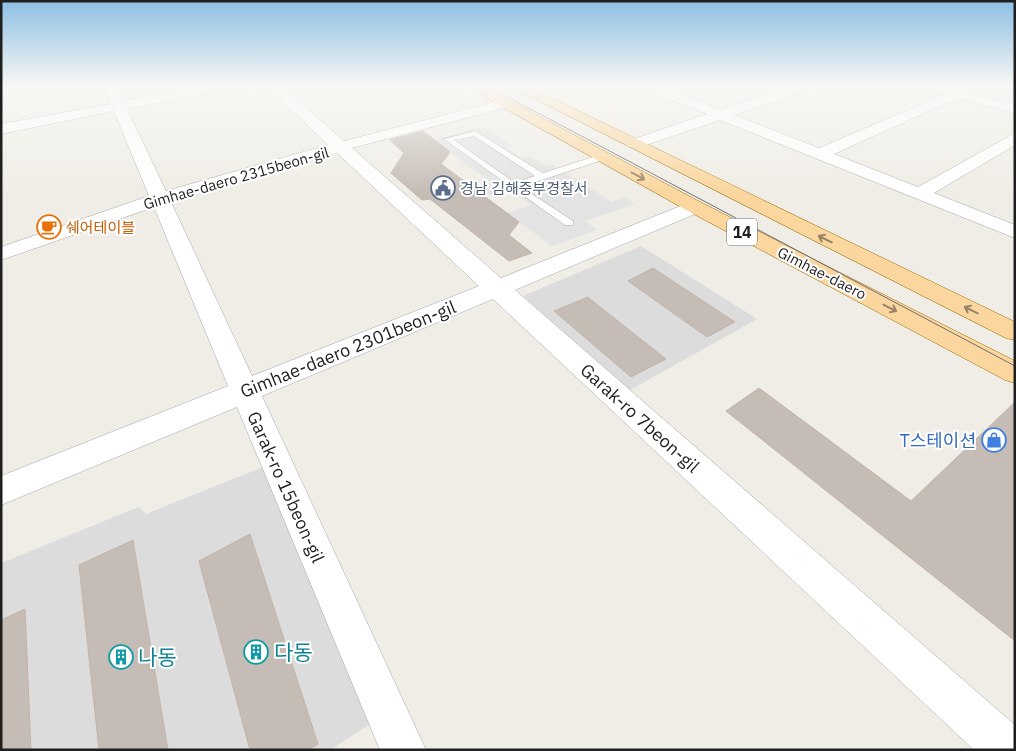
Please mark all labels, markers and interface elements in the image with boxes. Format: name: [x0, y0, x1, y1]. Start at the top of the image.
street label: Gimhae-daero 2315beon-gil: [141, 142, 331, 214]
one-way arrow: [630, 171, 645, 181]
public building icon: 경남 김해중부경찰서: [430, 175, 456, 201]
place label: 경남 김해중부경찰서: [460, 179, 588, 198]
cafe icon: 쉐어테이블: [36, 214, 62, 240]
place label: 쉐어테이블: [66, 218, 135, 237]
road number: 14: [727, 218, 757, 246]
one-way arrow: [818, 233, 833, 243]
street label: Gimhae-daero: [774, 242, 870, 304]
street label: Gimhae-daero 2301beon-gil: [237, 295, 459, 403]
one-way arrow: [882, 304, 897, 313]
one-way arrow: [964, 305, 979, 314]
street label: Garak-ro 7beon-gil: [576, 358, 704, 478]
street label: Garak-ro 15beon-gil: [242, 408, 330, 566]
shop icon: T스테이션: [981, 427, 1007, 453]
place label: T스테이션: [899, 429, 976, 452]
place label: 다동: [274, 638, 313, 666]
building icon: 다동: [243, 639, 269, 665]
place label: 나동: [138, 643, 177, 671]
building icon: 나동: [108, 644, 134, 670]

